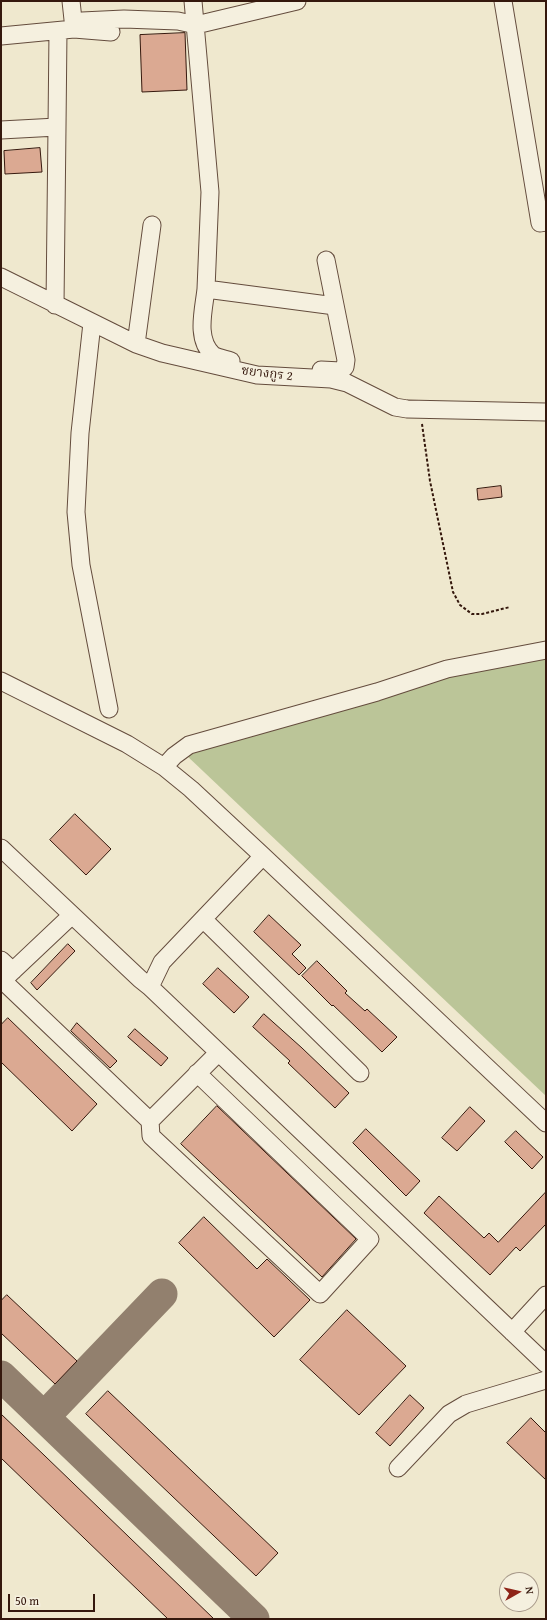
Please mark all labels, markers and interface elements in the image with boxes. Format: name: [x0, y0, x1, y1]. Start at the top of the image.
street label: ชยางกูร 2: [240, 363, 294, 385]
north arrow: [499, 1572, 539, 1612]
scale bar: [10, 1586, 97, 1612]
text: N: [521, 1586, 538, 1595]
text: 50 m: [15, 1592, 39, 1609]

